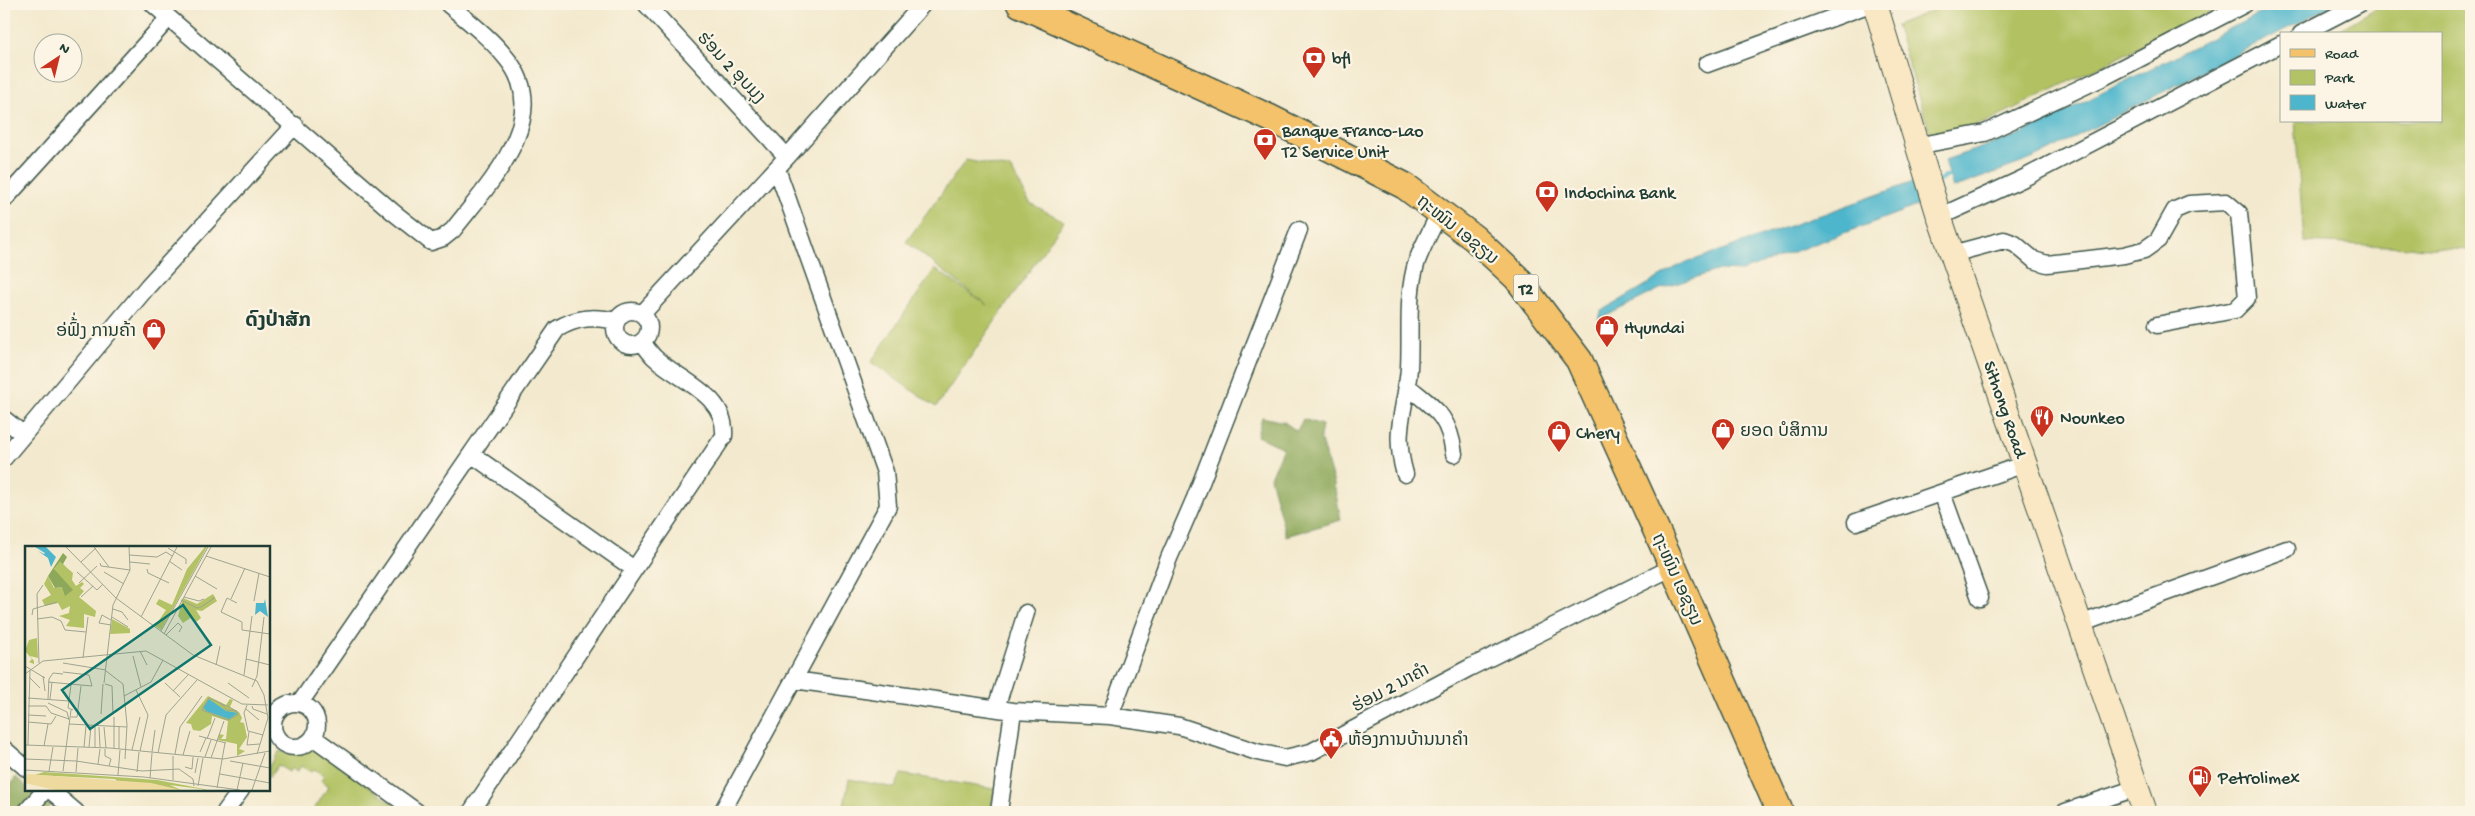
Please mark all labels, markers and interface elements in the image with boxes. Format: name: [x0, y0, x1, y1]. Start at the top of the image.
street label: ຮ່ອມ 2 ອຸບມຸງ: [692, 28, 769, 109]
north arrow: [32, 32, 82, 82]
legend: [2280, 32, 2442, 122]
text: N: [55, 40, 73, 59]
bank icon: bfl: [1301, 45, 1327, 79]
text: Road: [2325, 46, 2359, 64]
place label: bfl: [1332, 50, 1351, 71]
text: Park: [2324, 70, 2355, 88]
text: Water: [2325, 96, 2367, 114]
place label: Banque Franco-Lao T2 Service Unit: [1281, 122, 1424, 164]
bank icon: Banque Franco-Lao T2 Service Unit: [1252, 127, 1278, 161]
bank icon: Indochina Bank: [1534, 179, 1560, 213]
place label: Indochina Bank: [1564, 184, 1677, 205]
street label: ຖະໜົນ ເອຊຽນ: [1411, 191, 1502, 270]
road number: T2: [1514, 274, 1538, 302]
district label: ດົງປ່າສັກ: [245, 309, 311, 334]
place label: ອ່ຟົ້່ງ ການຄ້າ: [56, 312, 136, 343]
shop icon: Hyundai: [1594, 314, 1620, 348]
shop icon: ອ່ຟົ້່ງ ການຄ້າ: [141, 317, 167, 351]
place label: Hyundai: [1624, 319, 1685, 340]
street label: Sithong Road: [1977, 359, 2030, 462]
restaurant icon: Nounkeo: [2029, 404, 2055, 438]
place label: Nounkeo: [2060, 409, 2125, 430]
shop icon: ຍອດ ບໍສິການ: [1710, 417, 1736, 451]
shop icon: Chery: [1546, 419, 1572, 453]
place label: ຍອດ ບໍສິການ: [1740, 421, 1828, 443]
place label: Chery: [1576, 424, 1620, 445]
street label: ຖະໜົນ ເອຊຽນ: [1646, 530, 1706, 630]
inset map: [25, 546, 270, 791]
street label: ຮ່ອມ 2 ນາຄຳ: [1349, 659, 1433, 718]
public building icon: ຫ້ອງການບ້ານນາຄໍາ: [1318, 726, 1344, 760]
place label: ຫ້ອງການບ້ານນາຄໍາ: [1348, 730, 1469, 752]
fuel station icon: Petrolimex: [2187, 764, 2213, 798]
place label: Petrolimex: [2217, 769, 2300, 790]

